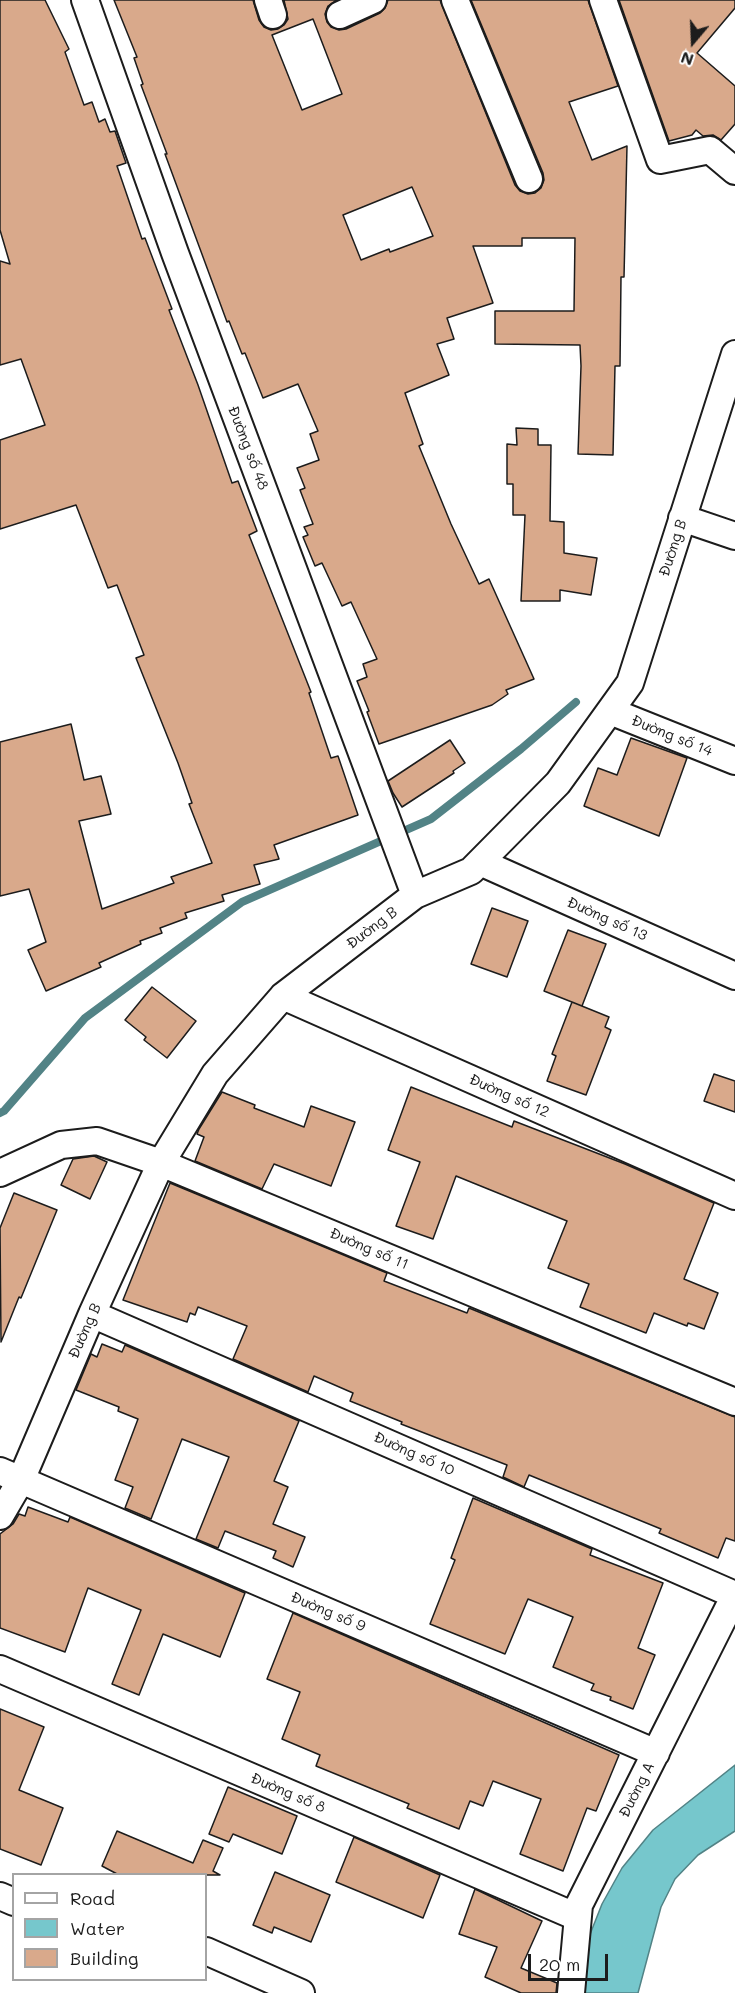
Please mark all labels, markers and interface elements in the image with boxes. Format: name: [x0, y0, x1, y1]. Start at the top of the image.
north arrow: [663, 12, 723, 72]
text: N: [678, 48, 696, 71]
street label: Đường số 48: [224, 403, 272, 493]
street label: Đường B: [655, 517, 691, 579]
street label: Đường số 14: [629, 712, 715, 760]
street label: Đường số 13: [564, 893, 650, 945]
street label: Đường B: [343, 903, 401, 953]
street label: Đường số 12: [466, 1070, 552, 1122]
street label: Đường số 11: [327, 1224, 411, 1274]
street label: Đường B: [65, 1300, 105, 1362]
street label: Đường số 10: [371, 1428, 457, 1480]
street label: Đường số 9: [288, 1588, 368, 1636]
street label: Đường A: [615, 1759, 659, 1821]
street label: Đường số 8: [248, 1769, 328, 1817]
legend: [12, 1873, 207, 1981]
text: Road: [70, 1886, 115, 1910]
text: Water: [70, 1916, 125, 1940]
scale bar: [531, 1942, 610, 1980]
text: Building: [70, 1946, 138, 1970]
text: 20 m: [539, 1952, 580, 1976]

